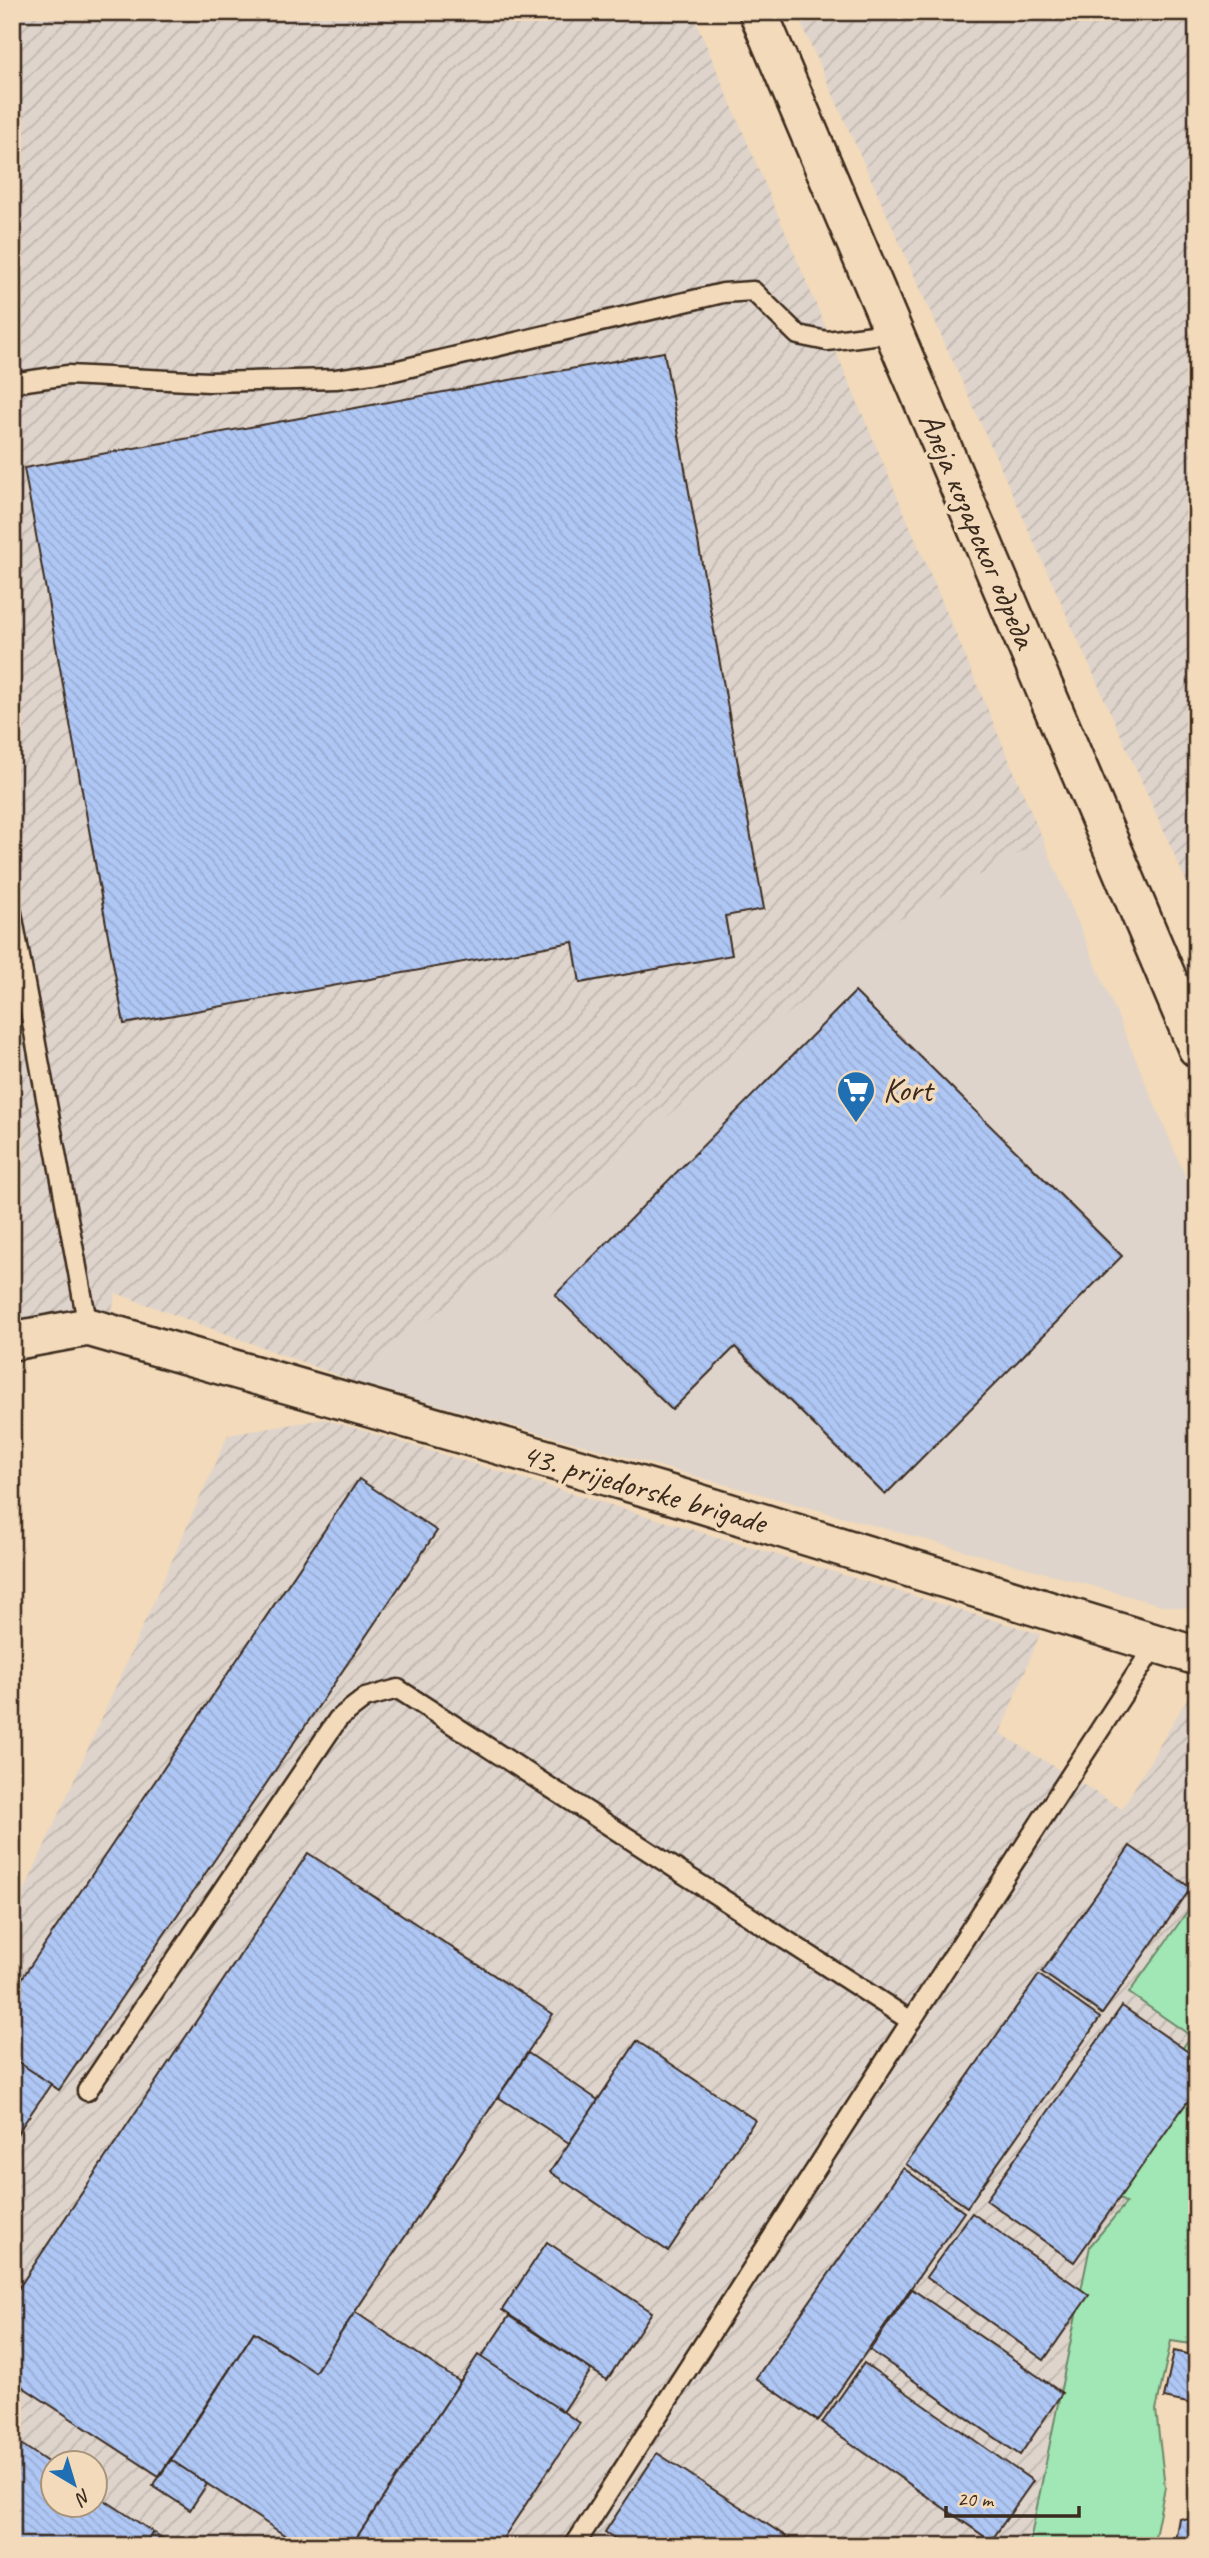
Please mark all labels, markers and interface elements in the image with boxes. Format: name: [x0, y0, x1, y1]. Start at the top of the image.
street label: Алеја козарског одреда: [909, 406, 1048, 657]
supermarket icon: Kort: [835, 1069, 877, 1124]
place label: Kort: [883, 1069, 935, 1111]
street label: 43. prijedorske brigade: [517, 1433, 773, 1544]
north arrow: [38, 2450, 108, 2520]
scale bar: [946, 2474, 1080, 2518]
text: N: [69, 2484, 96, 2512]
text: 20 m: [957, 2486, 995, 2512]

